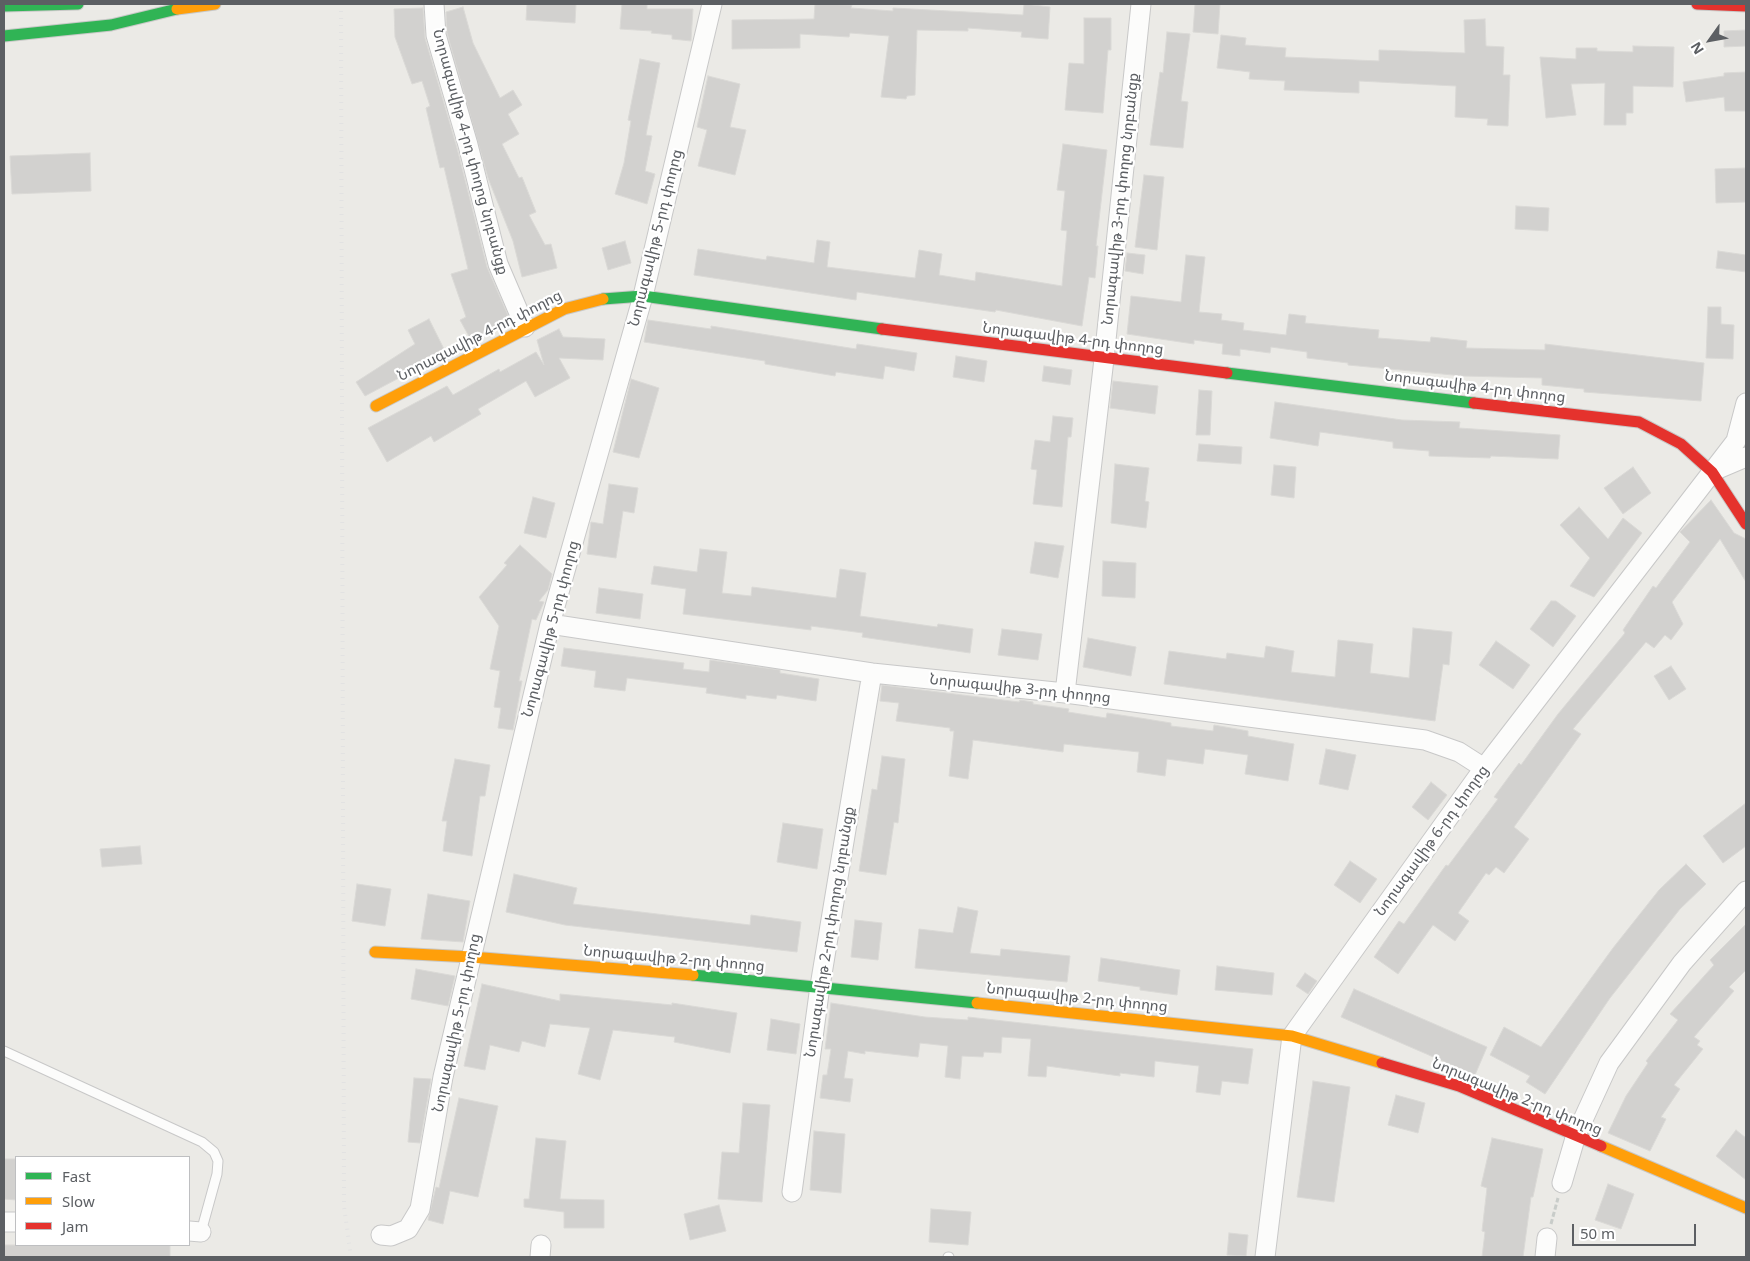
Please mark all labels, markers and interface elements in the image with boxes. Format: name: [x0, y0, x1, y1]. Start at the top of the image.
north arrow: [1685, 15, 1735, 65]
street label: Նորագավիթ 4-րդ փողոց նրբանցք: [428, 27, 512, 277]
text: N: [1686, 38, 1708, 58]
street label: Նորագավիթ 3-րդ փողոց նրբանցք: [1099, 72, 1143, 326]
street label: Նորագավիթ 5-րդ փողոց: [625, 147, 687, 329]
street label: Նորագավիթ 4-րդ փողոց: [395, 287, 565, 385]
street label: Նորագավիթ 4-րդ փողոց: [982, 319, 1164, 359]
street label: Նորագավիթ 4-րդ փողոց: [1384, 367, 1566, 407]
street label: Նորագավիթ 5-րդ փողոց: [519, 539, 583, 719]
street label: Նորագավիթ 3-րդ փողոց: [929, 671, 1111, 707]
street label: Նորագավիթ 6-րդ փողոց: [1371, 762, 1493, 920]
street label: Նորագավիթ 2-րդ փողոց նրբանցք: [801, 805, 859, 1059]
street label: Նորագավիթ 5-րդ փողոց: [429, 932, 485, 1114]
street label: Նորագավիթ 2-րդ փողոց: [583, 942, 765, 976]
street label: Նորագավիթ 2-րդ փողոց: [986, 980, 1168, 1016]
street label: Նորագավիթ 2-րդ փողոց: [1429, 1055, 1605, 1139]
legend: [15, 1156, 190, 1246]
text: Fast: [62, 1166, 91, 1186]
text: Slow: [62, 1191, 95, 1211]
scale bar: [1575, 1214, 1699, 1246]
text: Jam: [62, 1216, 89, 1236]
text: 50 m: [1580, 1223, 1615, 1243]

